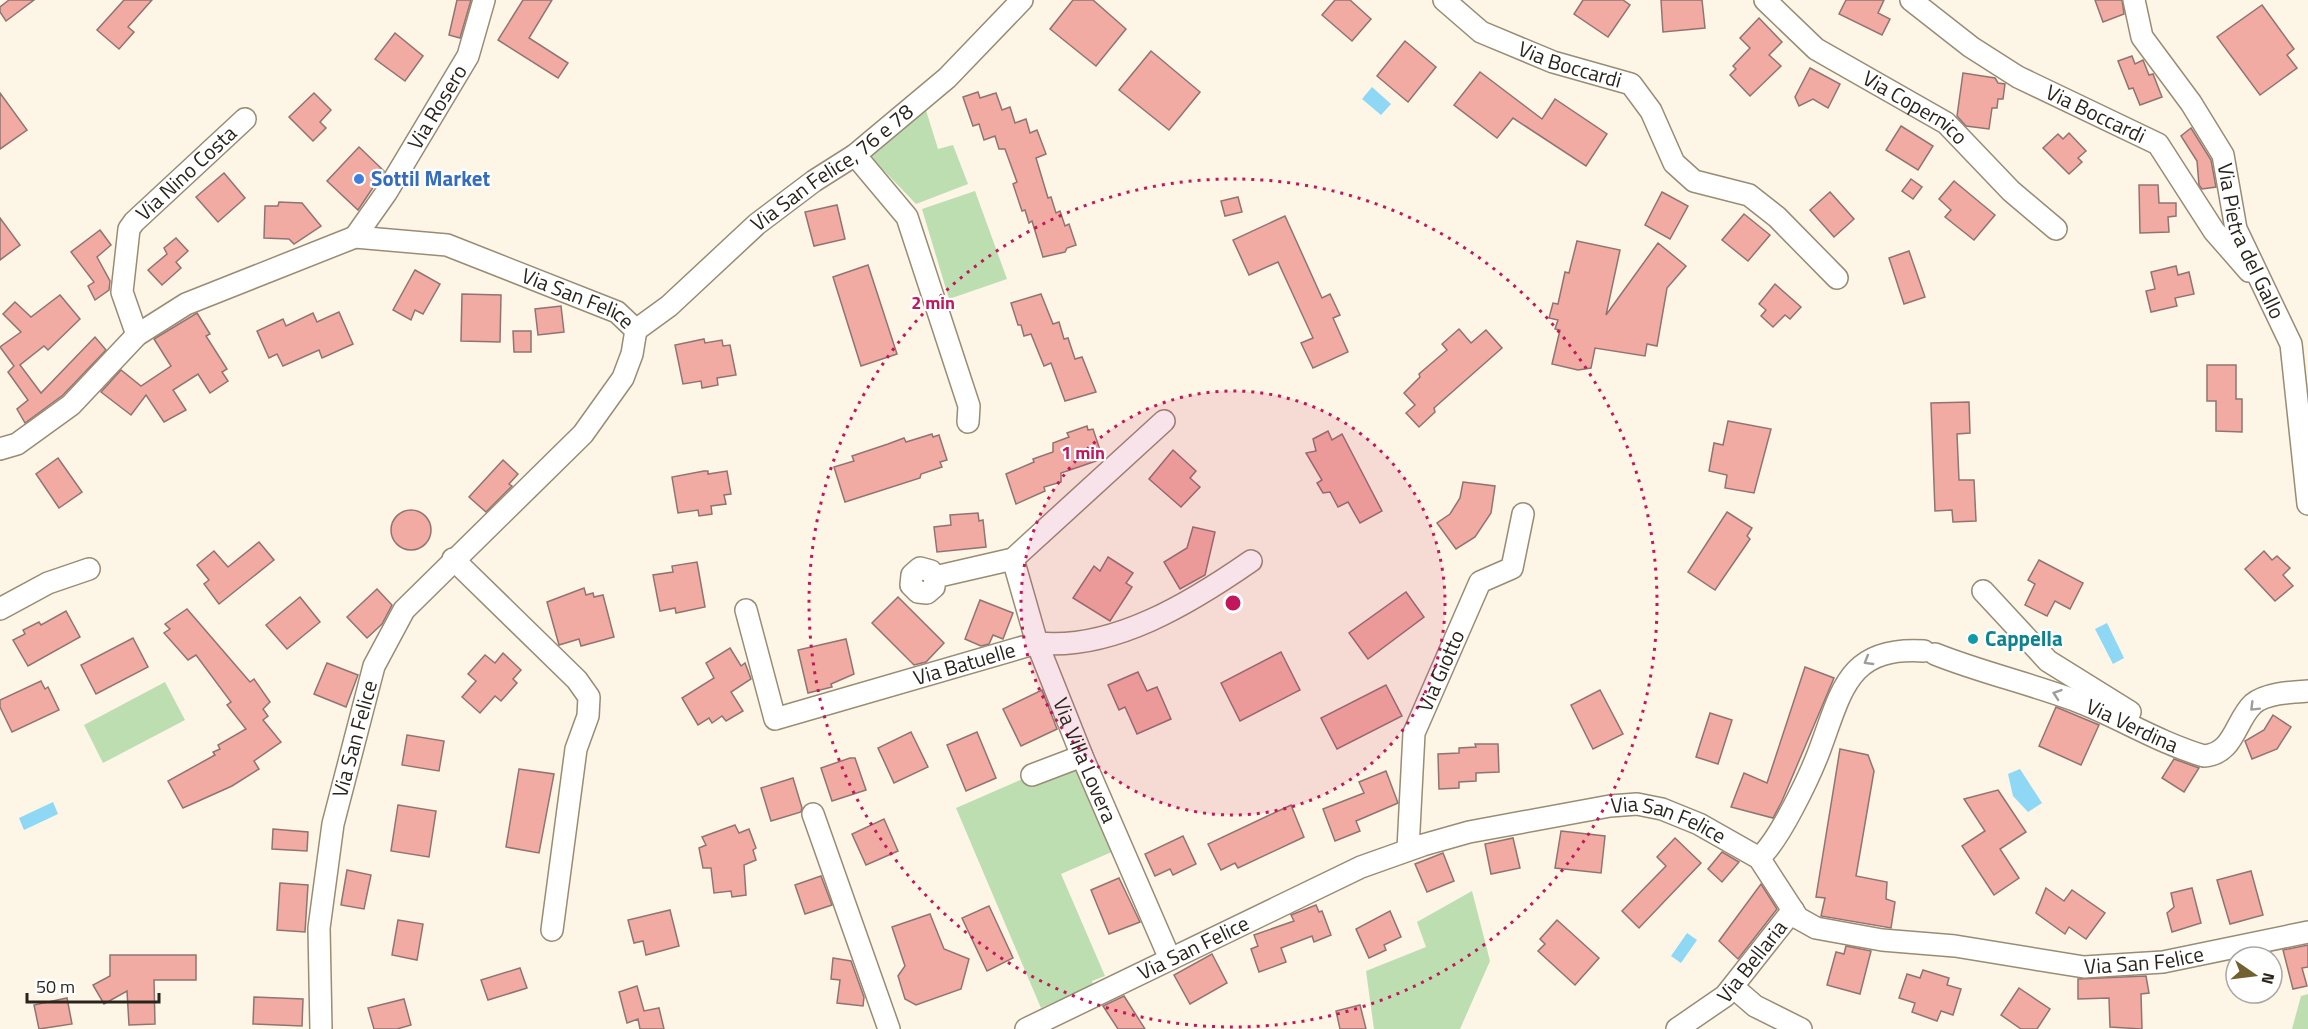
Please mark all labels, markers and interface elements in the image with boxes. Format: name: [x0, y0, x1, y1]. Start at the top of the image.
street label: Via Boccardi: [1513, 32, 1626, 96]
street label: Via Rosero: [399, 58, 475, 155]
street label: Via Copernico: [1857, 62, 1976, 152]
street label: Via Boccardi: [2041, 76, 2151, 151]
street label: Via San Felice, 76 e 78: [743, 95, 920, 239]
street label: Via Nino Costa: [128, 117, 244, 228]
street label: Via Pietra del Gallo: [2210, 160, 2294, 324]
place label: Sottil Market: [371, 162, 490, 194]
marker: Sottil Market: [352, 172, 366, 186]
street label: Via San Felice: [517, 259, 642, 336]
text: 2 min: [911, 289, 955, 316]
text: 1 min: [1061, 439, 1105, 466]
centre of rings: [1223, 593, 1243, 613]
place label: Cappella: [1985, 622, 2063, 654]
street label: Via Giotto: [1408, 624, 1472, 716]
marker: Cappella: [1966, 632, 1980, 646]
street label: Via Batuelle: [909, 633, 1019, 693]
one-way arrow: [1864, 654, 1874, 666]
street label: Via San Felice: [323, 677, 385, 801]
one-way arrow: [2052, 689, 2063, 702]
street label: Via Verdina: [2081, 690, 2184, 761]
street label: Via Villa Lovera: [1045, 693, 1126, 828]
one-way arrow: [2250, 700, 2261, 711]
street label: Via San Felice: [1610, 787, 1732, 851]
street label: Via San Felice: [1132, 907, 1254, 988]
street label: Via Bellaria: [1708, 912, 1795, 1010]
street label: Via San Felice: [2083, 937, 2206, 982]
north arrow: [2224, 945, 2284, 1005]
scale bar: [27, 966, 159, 1004]
text: N: [2256, 970, 2282, 987]
text: 50 m: [36, 973, 75, 1000]

